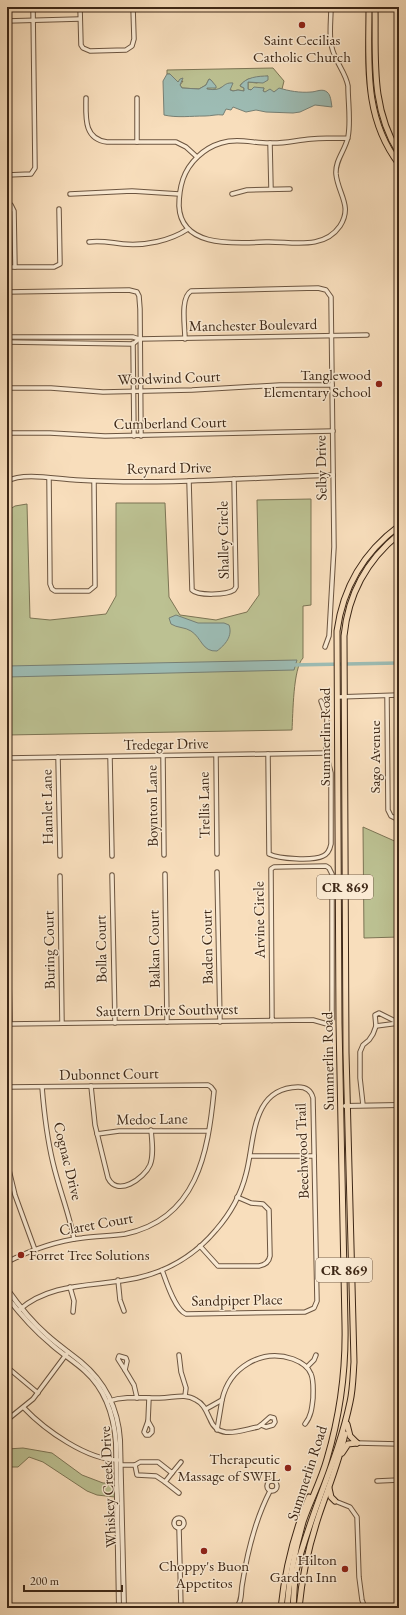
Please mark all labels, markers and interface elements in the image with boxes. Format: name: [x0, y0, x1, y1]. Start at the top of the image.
marker: Saint Cecilias Catholic Church: [297, 20, 307, 30]
place label: Saint Cecilias Catholic Church: [253, 30, 351, 66]
street label: Manchester Boulevard: [188, 314, 318, 335]
place label: Tanglewood Elementary School: [263, 365, 371, 401]
street label: Woodwind Court: [117, 366, 221, 389]
marker: Tanglewood Elementary School: [374, 379, 384, 389]
street label: Cumberland Court: [114, 412, 227, 433]
street label: Selby Drive: [310, 435, 331, 501]
street label: Reynard Drive: [126, 457, 212, 478]
street label: Shalley Circle: [212, 501, 233, 579]
street label: Summerlin Road: [315, 687, 334, 786]
street label: Sago Avenue: [365, 720, 384, 793]
street label: Tredegar Drive: [123, 733, 209, 754]
street label: Boynton Lane: [141, 765, 162, 847]
street label: Hamlet Lane: [36, 769, 57, 845]
street label: Trellis Lane: [193, 771, 214, 838]
road number: CR 869: [317, 875, 373, 899]
street label: Arvine Circle: [248, 881, 269, 960]
street label: Baden Court: [196, 909, 217, 985]
street label: Buring Court: [38, 910, 59, 989]
street label: Balkan Court: [143, 910, 164, 988]
street label: Bolla Court: [90, 915, 111, 983]
street label: Sautern Drive Southwest: [96, 999, 238, 1020]
street label: Summerlin Road: [317, 1011, 338, 1111]
street label: Dubonnet Court: [59, 1063, 159, 1084]
street label: Beechwood Trail: [290, 1102, 313, 1199]
street label: Medoc Lane: [116, 1108, 188, 1129]
street label: Cognac Drive: [50, 1120, 87, 1202]
street label: Claret Court: [58, 1208, 135, 1239]
place label: Forret Tree Solutions: [29, 1245, 150, 1264]
marker: Forret Tree Solutions: [16, 1250, 26, 1260]
road number: CR 869: [316, 1258, 372, 1282]
street label: Sandpiper Place: [191, 1289, 283, 1310]
street label: Summerlin Road: [282, 1423, 331, 1523]
street label: Whiskey Creek Drive: [95, 1426, 120, 1548]
place label: Therapeutic Massage of SWFL: [177, 1449, 280, 1485]
marker: Therapeutic Massage of SWFL: [283, 1463, 293, 1473]
marker: Choppy's Buon Appetitos: [199, 1546, 209, 1556]
place label: Hilton Garden Inn: [270, 1550, 337, 1586]
place label: Choppy's Buon Appetitos: [159, 1556, 249, 1592]
marker: Hilton Garden Inn: [340, 1564, 350, 1574]
scale bar: [24, 1567, 122, 1593]
text: 200 m: [30, 1573, 60, 1589]

